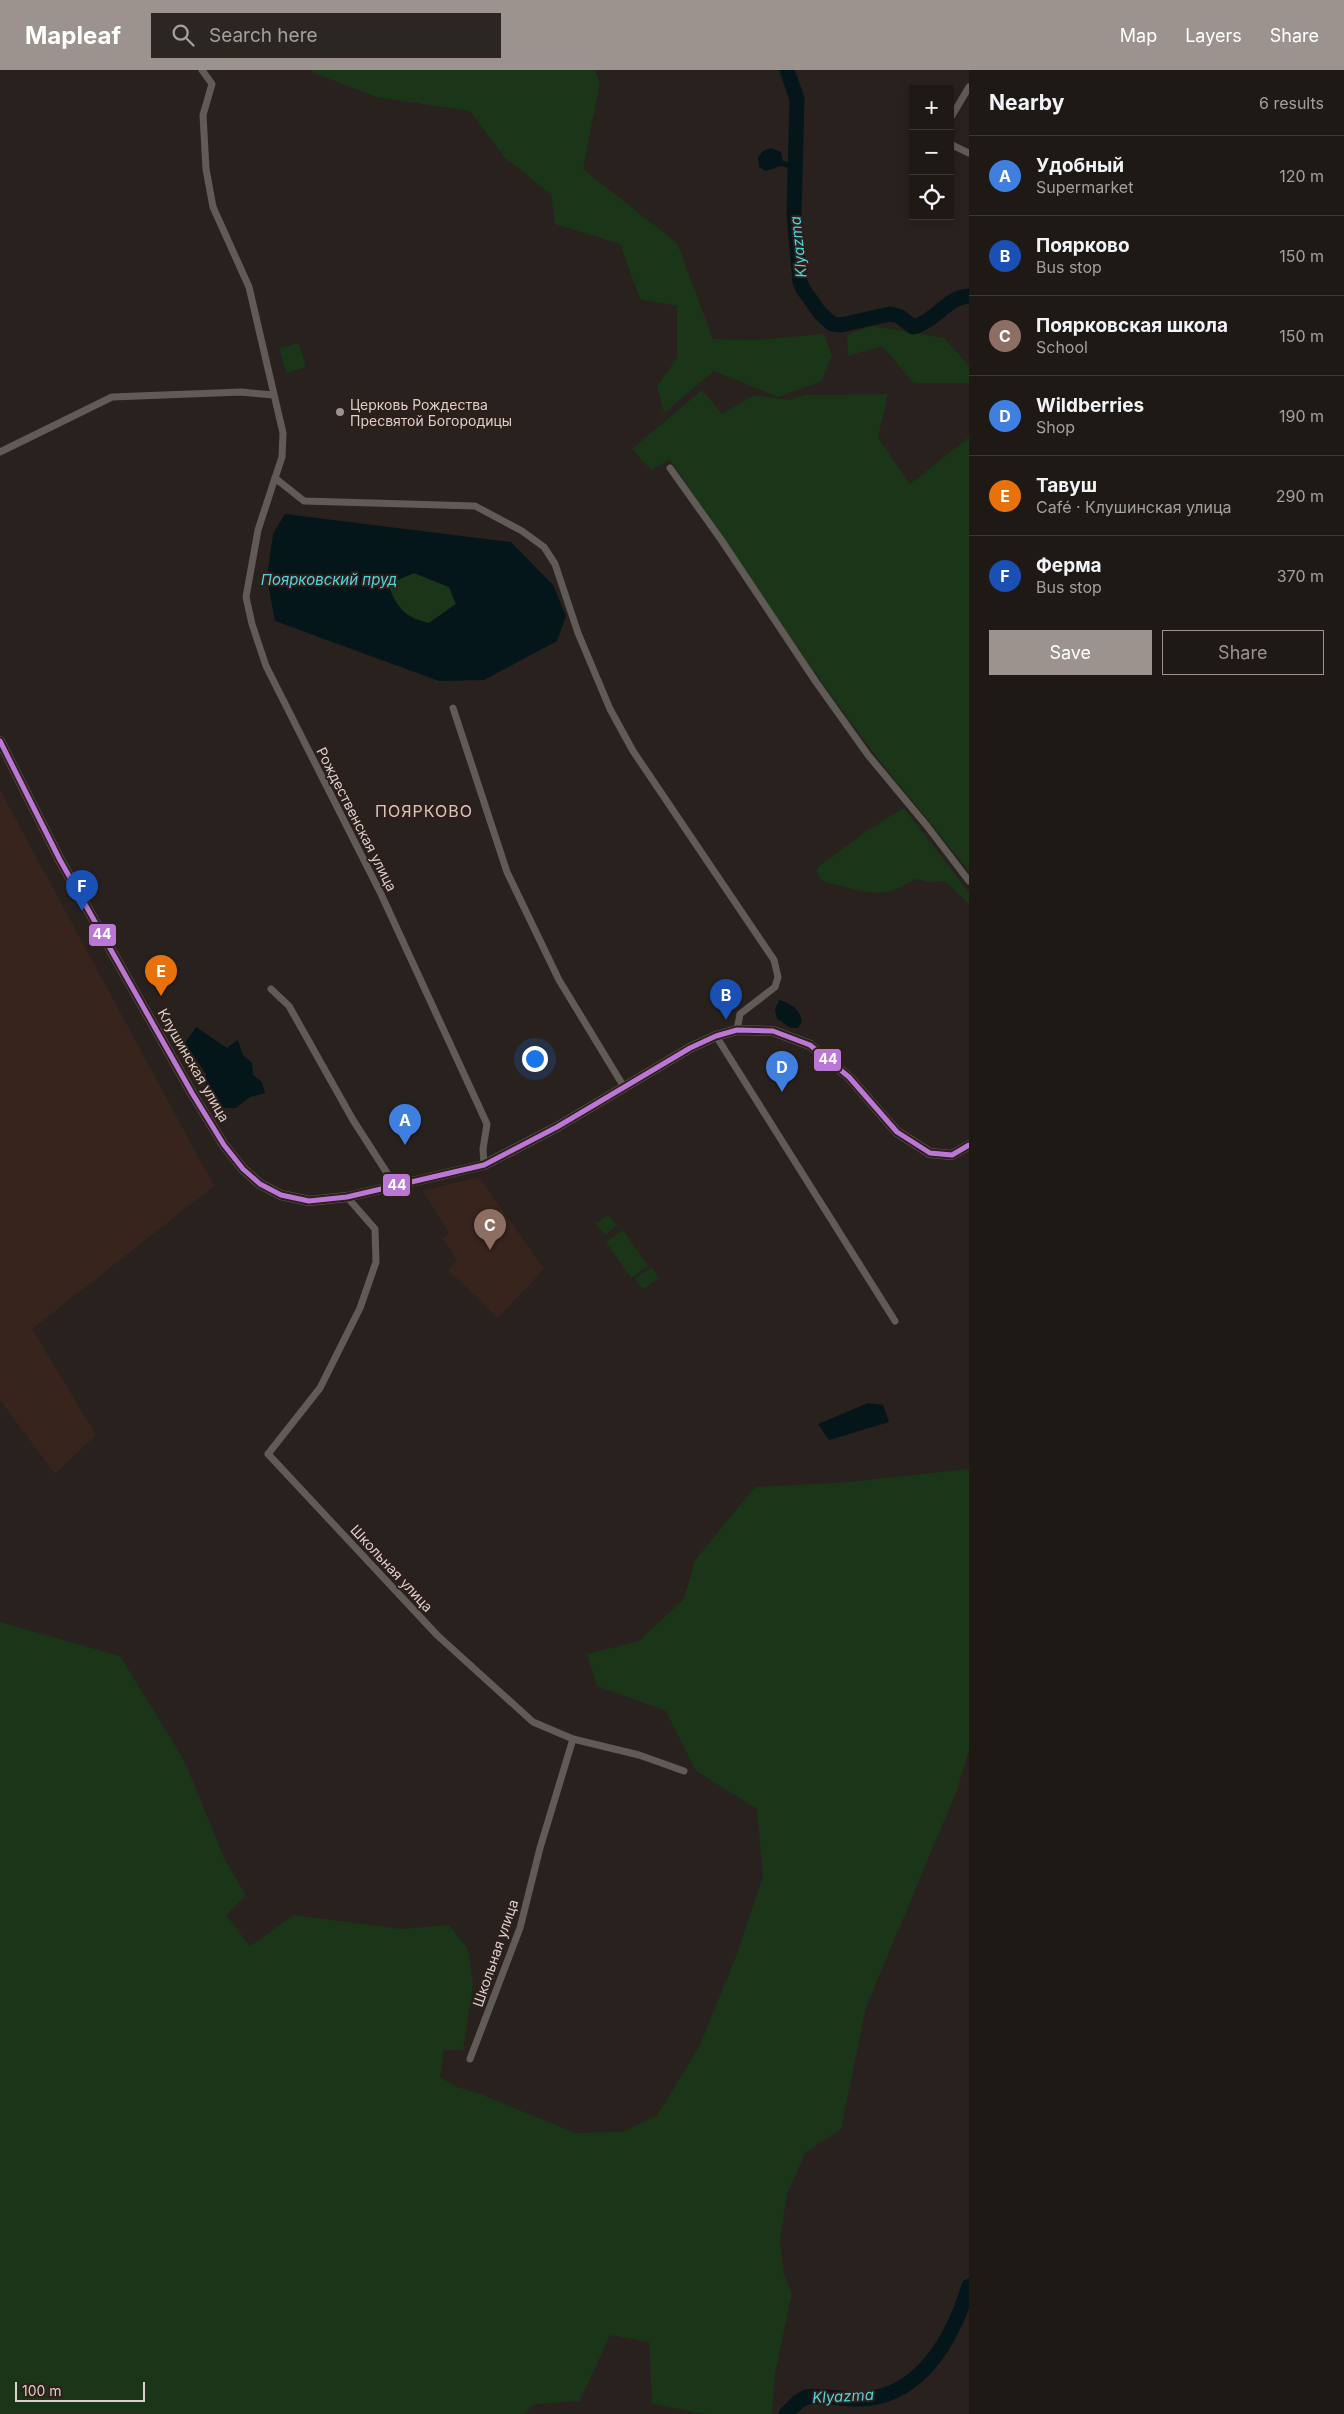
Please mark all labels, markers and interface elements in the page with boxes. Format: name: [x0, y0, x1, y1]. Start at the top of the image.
search box: [151, 13, 501, 58]
text: Mapleaf: [25, 21, 121, 50]
icon: search: [169, 21, 197, 49]
text: Search here: [209, 24, 318, 47]
text: Map: [1120, 25, 1157, 46]
text: Layers: [1185, 25, 1242, 46]
text: Share: [1270, 25, 1319, 46]
map controls: [909, 85, 954, 220]
button: +: [909, 85, 954, 130]
text: Nearby: [989, 90, 1064, 115]
text: 6 results: [1259, 93, 1324, 113]
button: −: [909, 130, 954, 175]
text: Удобный: [1036, 154, 1124, 177]
text: A: [999, 166, 1011, 186]
text: 120 m: [1279, 166, 1324, 186]
button: locate: [909, 175, 954, 220]
text: Supermarket: [1036, 177, 1133, 197]
water label: Klyazma: [785, 215, 811, 279]
text: Поярково: [1036, 234, 1130, 257]
text: B: [1000, 246, 1010, 266]
text: 150 m: [1279, 246, 1324, 266]
text: Bus stop: [1036, 257, 1102, 277]
text: Поярковская школа: [1036, 314, 1228, 337]
text: C: [999, 326, 1011, 346]
text: 150 m: [1279, 326, 1324, 346]
text: School: [1036, 337, 1088, 357]
text: Wildberries: [1036, 394, 1144, 417]
place label: Церковь Рождества Пресвятой Богородицы: [350, 396, 512, 429]
marker: Церковь Рождества Пресвятой Богородицы: [334, 406, 346, 418]
text: D: [999, 406, 1011, 426]
text: 190 m: [1279, 406, 1324, 426]
text: Shop: [1036, 417, 1075, 437]
text: Тавуш: [1036, 474, 1097, 497]
text: E: [1000, 486, 1010, 506]
text: 290 m: [1276, 486, 1324, 506]
text: Café · Клушинская улица: [1036, 497, 1231, 517]
text: Ферма: [1036, 554, 1102, 577]
text: F: [1000, 566, 1010, 586]
text: 370 m: [1277, 566, 1324, 586]
water label: Поярковский пруд: [261, 570, 397, 589]
text: Bus stop: [1036, 577, 1102, 597]
button: Save: [989, 630, 1152, 675]
button: Share: [1162, 630, 1324, 675]
street label: Рождественская улица: [313, 744, 401, 894]
district label: ПОЯРКОВО: [375, 801, 473, 821]
pin: F: [66, 870, 98, 911]
line badge: 44: [88, 923, 117, 947]
text: 44: [93, 925, 111, 942]
pin: E: [145, 955, 177, 996]
pin: B: [710, 979, 742, 1020]
street label: Клушинская улица: [155, 1005, 233, 1125]
your location: [522, 1046, 548, 1072]
line badge: 44: [813, 1048, 842, 1072]
text: 44: [819, 1050, 837, 1067]
pin: D: [766, 1051, 798, 1092]
pin: A: [389, 1104, 421, 1145]
line badge: 44: [382, 1173, 411, 1197]
text: 44: [388, 1176, 406, 1193]
pin: C: [474, 1209, 506, 1250]
street label: Школьная улица: [347, 1521, 437, 1615]
street label: Школьная улица: [469, 1897, 521, 2009]
scale bar: [15, 2379, 145, 2402]
text: 100 m: [22, 2382, 62, 2399]
water label: Klyazma: [812, 2385, 874, 2407]

